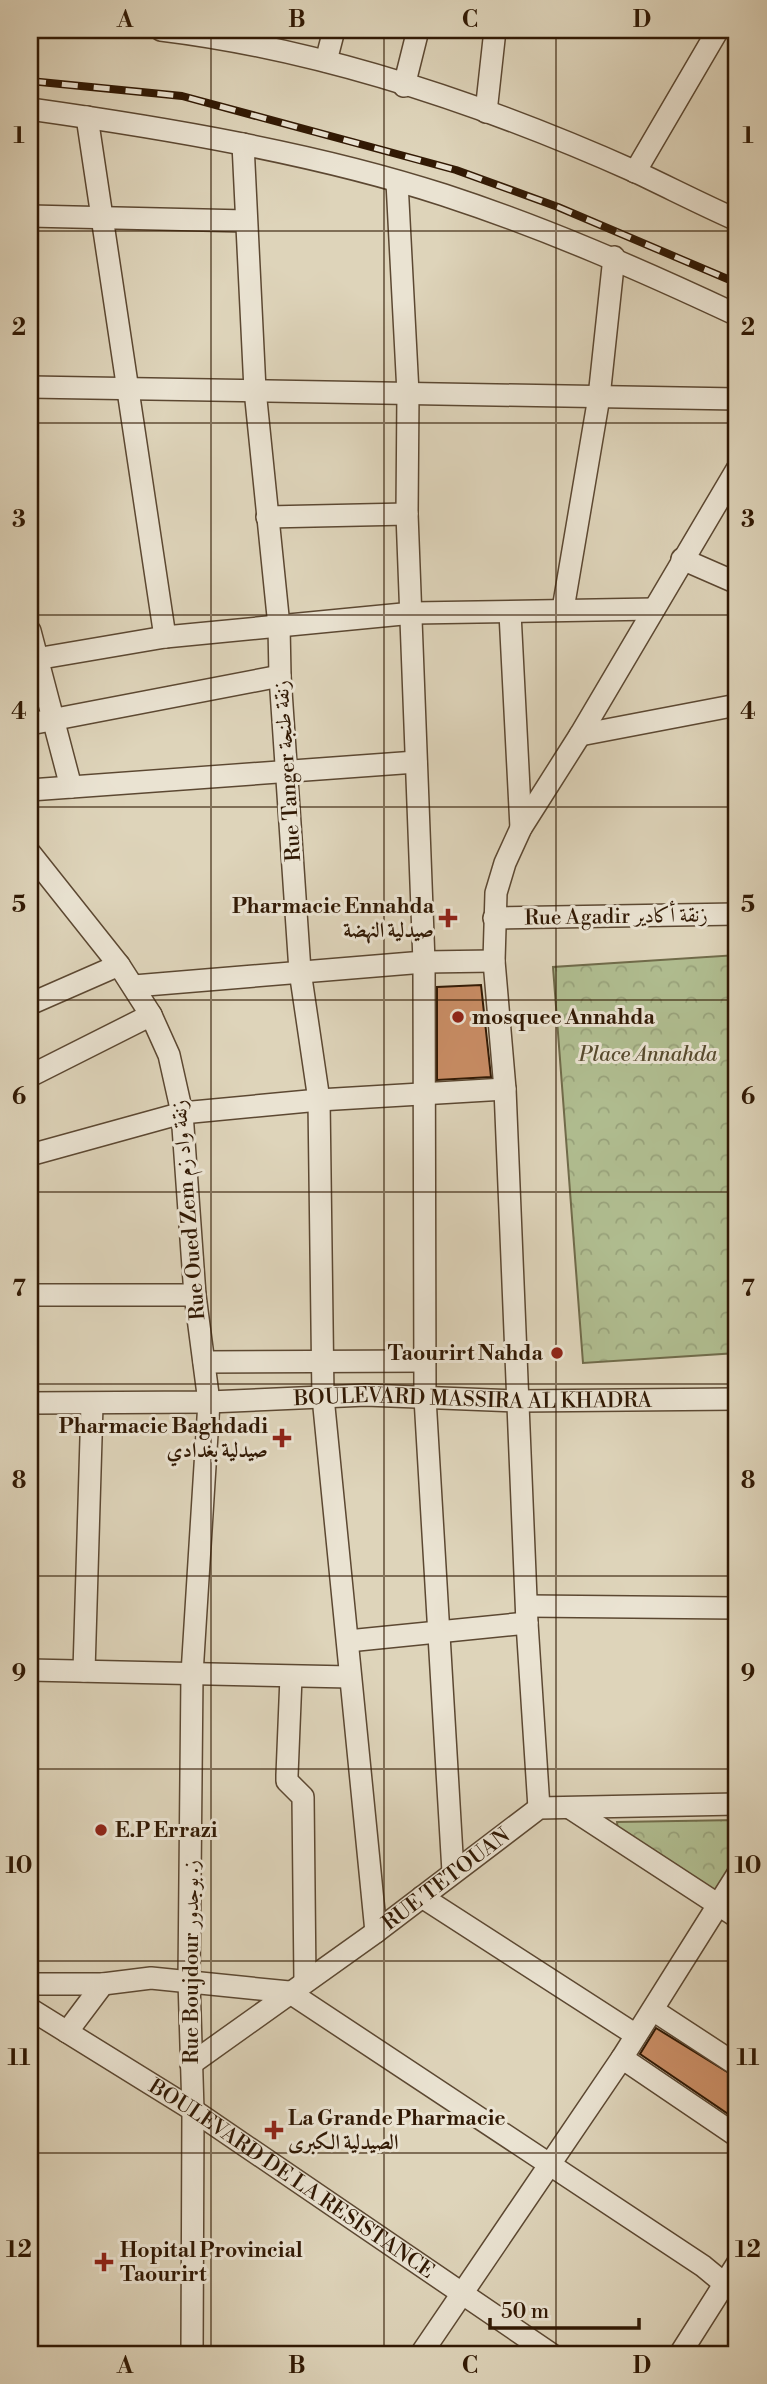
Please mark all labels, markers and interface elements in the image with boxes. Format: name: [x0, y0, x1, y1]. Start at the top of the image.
text: A: [116, 6, 134, 34]
text: B: [288, 6, 306, 34]
text: C: [462, 6, 478, 34]
text: D: [633, 6, 651, 34]
text: 1: [13, 122, 25, 150]
text: 1: [742, 122, 754, 150]
text: 2: [12, 314, 26, 342]
text: 2: [741, 314, 755, 342]
text: 3: [12, 506, 26, 534]
text: 3: [741, 506, 755, 534]
street label: Rue Tanger زنقة طنجة: [269, 679, 307, 862]
text: 4: [11, 698, 27, 726]
text: 4: [740, 698, 756, 726]
text: 5: [12, 891, 26, 919]
text: 5: [741, 891, 755, 919]
place label: Pharmacie Ennahda صيدلية النهضة: [232, 894, 435, 944]
street label: Rue Agadir زنقة أكادير: [524, 899, 708, 932]
marker: Pharmacie Ennahda صيدلية النهضة: [440, 910, 456, 926]
place label: mosquee Annahda: [472, 1005, 655, 1031]
marker: mosquee Annahda: [450, 1009, 466, 1025]
park label: Place Annahda: [578, 1042, 718, 1068]
text: 6: [12, 1083, 26, 1111]
text: 6: [741, 1083, 755, 1111]
street label: Rue Oued Zem زنقة واد زم: [166, 1098, 216, 1321]
text: 7: [12, 1275, 26, 1303]
text: 7: [741, 1275, 755, 1303]
place label: Taourirt Nahda: [388, 1341, 544, 1367]
marker: Taourirt Nahda: [549, 1345, 565, 1361]
street label: BOULEVARD MASSIRA AL KHADRA: [292, 1383, 653, 1415]
place label: Pharmacie Baghdadi صيدلية بغدادي: [59, 1414, 268, 1467]
marker: Pharmacie Baghdadi صيدلية بغدادي: [274, 1430, 290, 1446]
text: 8: [12, 1467, 26, 1495]
text: 8: [741, 1467, 755, 1495]
text: 9: [12, 1660, 26, 1688]
text: 9: [741, 1660, 755, 1688]
place label: E.P Errazi: [115, 1818, 218, 1844]
marker: E.P Errazi: [93, 1822, 109, 1838]
street label: RUE TETOUAN: [378, 1823, 516, 1936]
text: 10: [5, 1852, 33, 1880]
text: 10: [734, 1852, 762, 1880]
street label: Rue Boujdour ز. بوجدور: [179, 1860, 205, 2064]
text: 11: [8, 2044, 30, 2072]
text: 11: [737, 2044, 759, 2072]
street label: BOULEVARD DE LA RESISTANCE: [143, 2073, 439, 2285]
place label: La Grande Pharmacie الصيدلية الكبرى: [288, 2106, 506, 2156]
marker: La Grande Pharmacie الصيدلية الكبرى: [266, 2122, 282, 2138]
text: 12: [6, 2236, 32, 2264]
text: 12: [735, 2236, 761, 2264]
place label: Hopital Provincial Taourirt: [120, 2238, 303, 2288]
marker: Hopital Provincial Taourirt: [94, 2252, 114, 2272]
scale bar: [490, 2286, 639, 2330]
text: 50 m: [501, 2299, 549, 2325]
text: A: [116, 2352, 134, 2380]
text: B: [288, 2352, 306, 2380]
text: C: [462, 2352, 478, 2380]
text: D: [633, 2352, 651, 2380]

